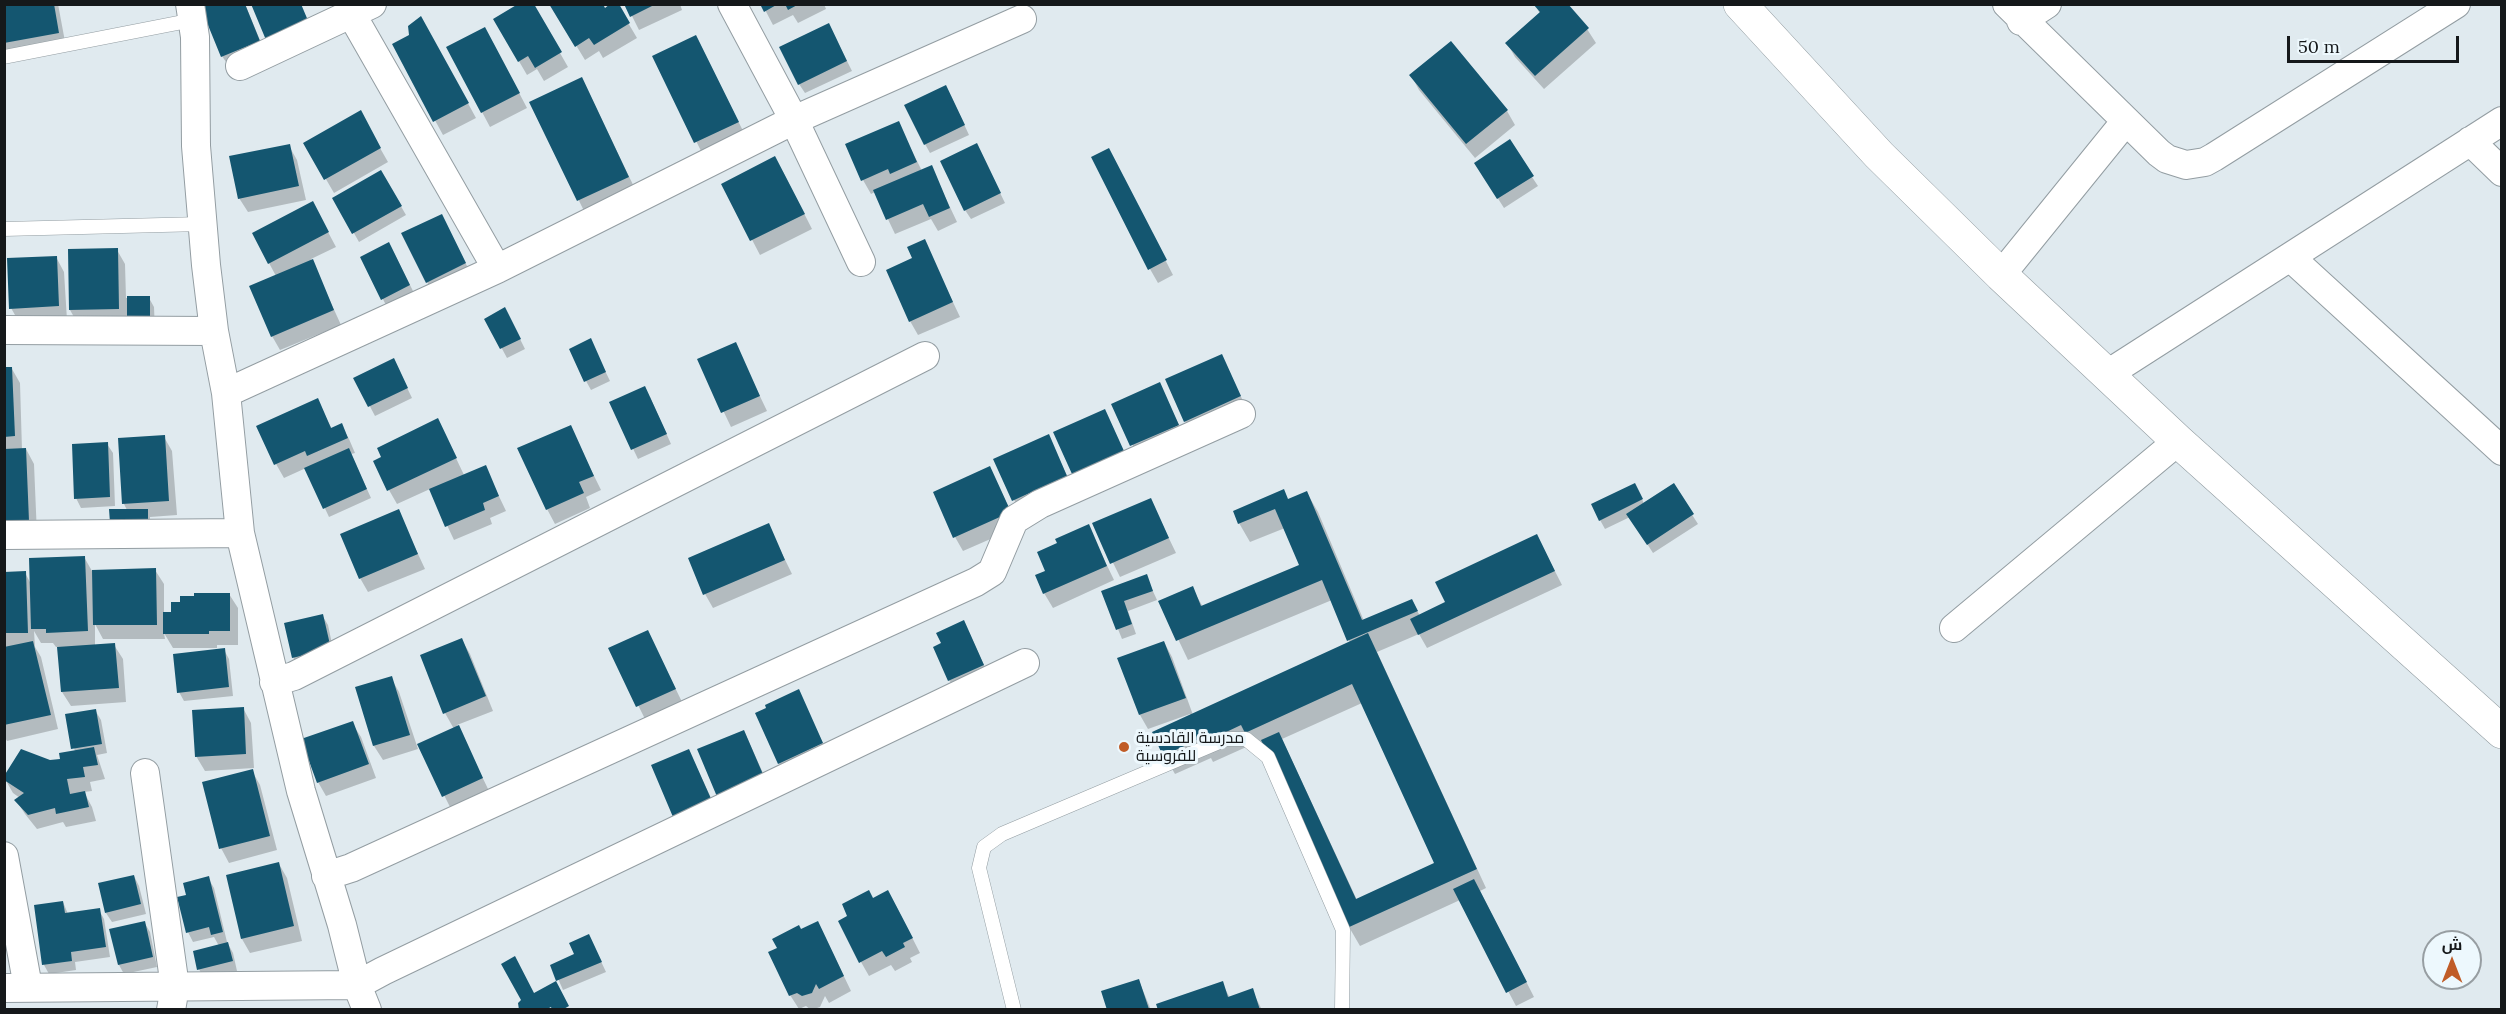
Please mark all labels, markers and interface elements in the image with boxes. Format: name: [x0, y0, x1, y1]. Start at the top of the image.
scale bar: [2290, 24, 2462, 62]
text: 50 m: [2298, 35, 2340, 58]
place label: مدرسة القادسية للفروسية: [1136, 728, 1244, 766]
marker: مدرسة القادسية للفروسية: [1117, 740, 1131, 754]
north arrow: [2422, 930, 2482, 990]
text: ش: [2442, 934, 2462, 954]

